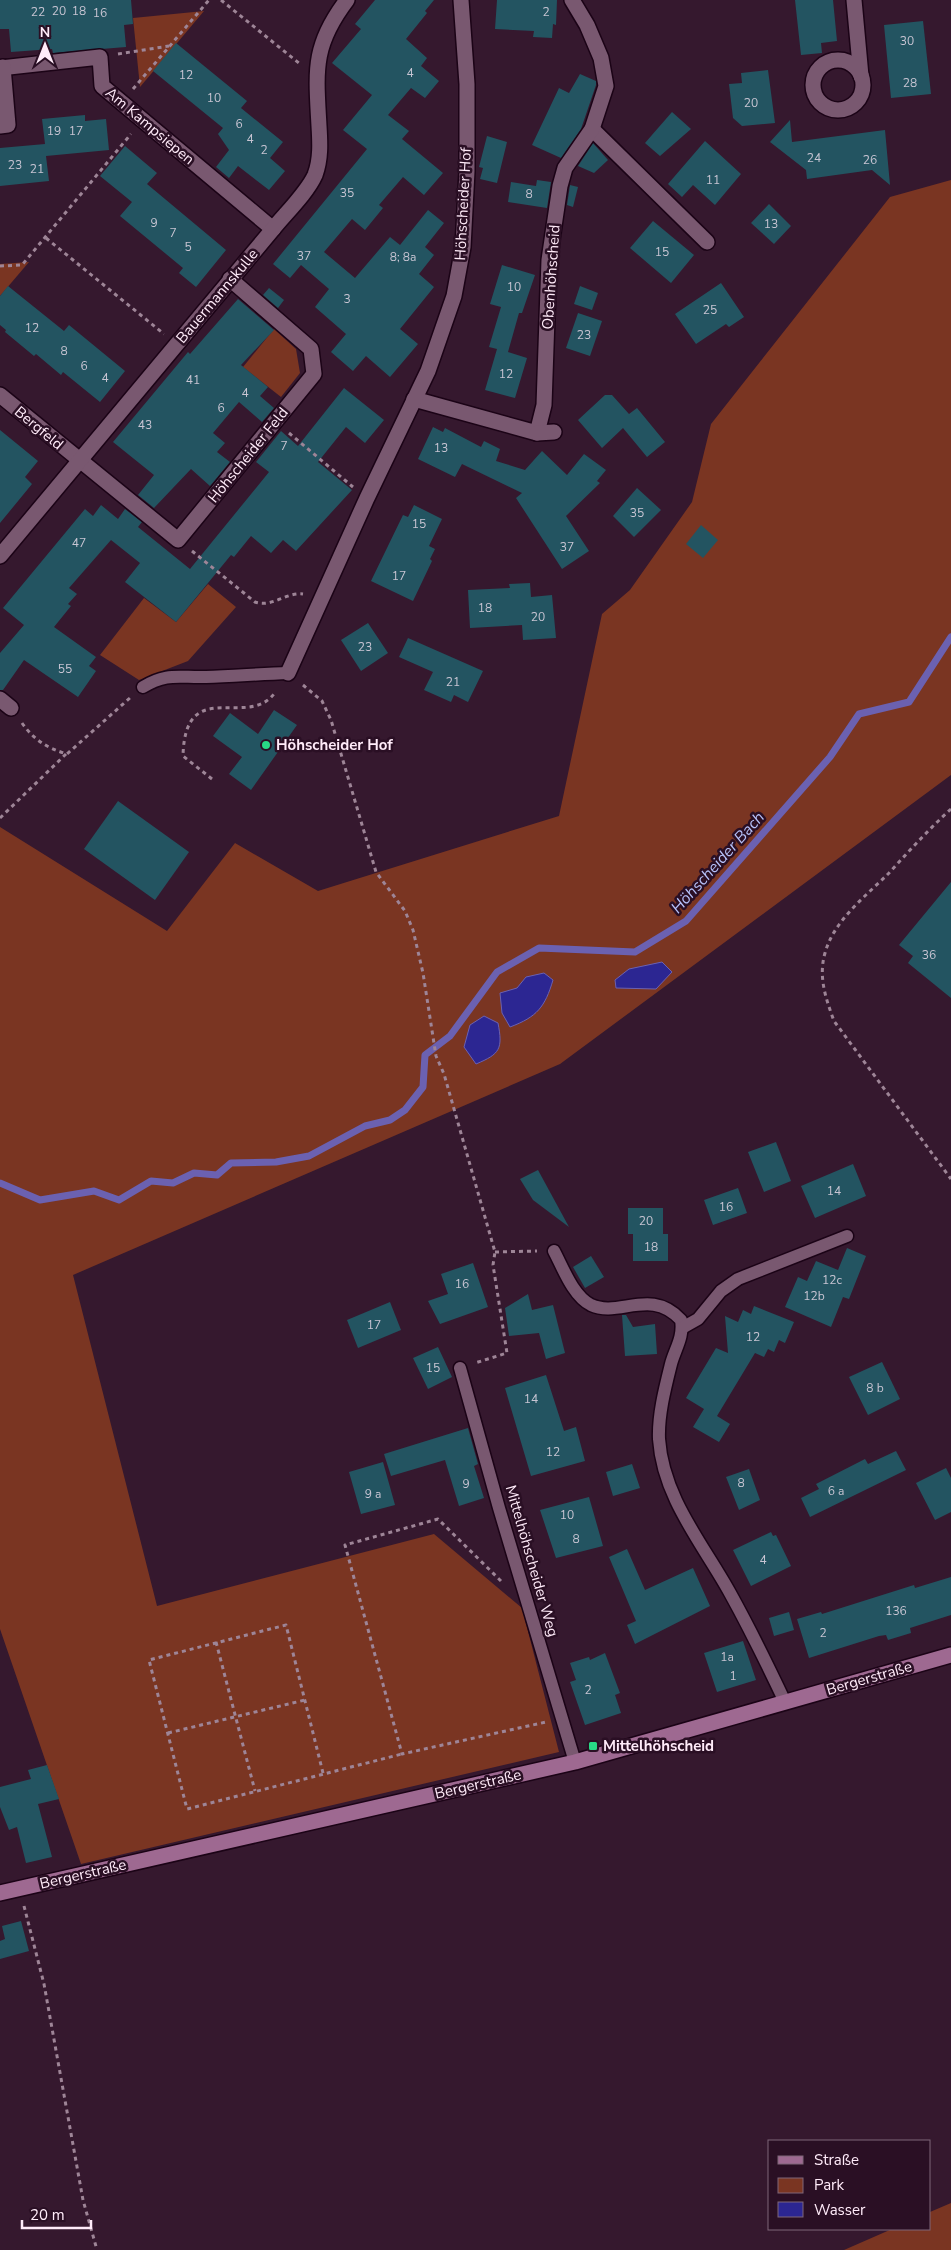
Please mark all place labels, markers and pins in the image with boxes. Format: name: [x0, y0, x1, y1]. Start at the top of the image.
place label: Höhscheider Hof: [276, 735, 393, 755]
marker: Höhscheider Hof: [260, 739, 272, 751]
place label: Mittelhöhscheid: [603, 1736, 714, 1756]
marker: Mittelhöhscheid: [587, 1740, 599, 1752]

